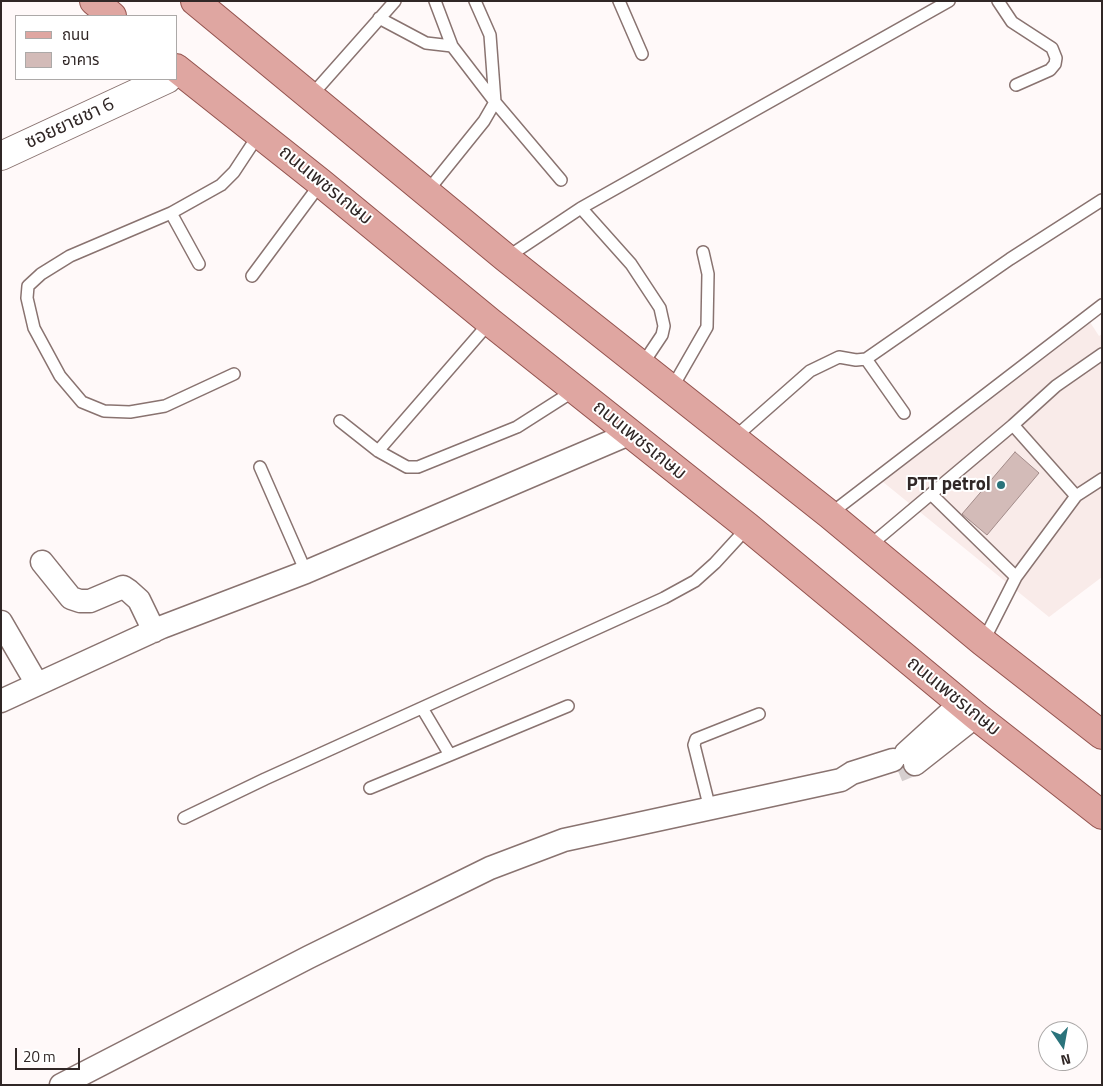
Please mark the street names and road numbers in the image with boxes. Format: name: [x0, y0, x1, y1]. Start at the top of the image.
street label: ซอยยายชา 6: [22, 93, 118, 155]
street label: ถนนเพชรเกษม: [274, 141, 376, 231]
street label: ถนนเพชรเกษม: [588, 396, 690, 486]
street label: ถนนเพชรเกษม: [902, 652, 1004, 742]

